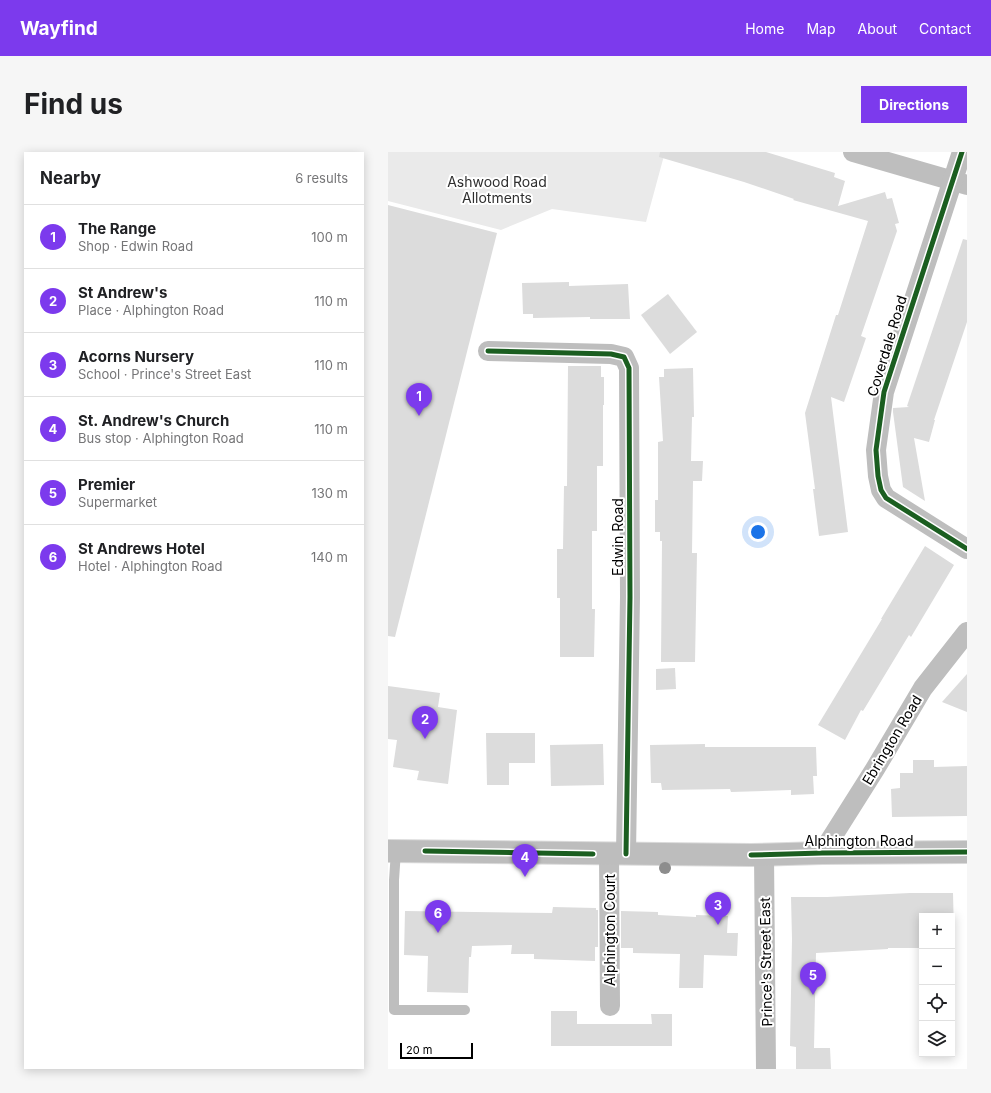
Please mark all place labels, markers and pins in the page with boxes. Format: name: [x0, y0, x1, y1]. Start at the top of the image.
pin: 1: [406, 383, 432, 416]
pin: 2: [412, 706, 438, 739]
pin: 4: [512, 844, 538, 877]
pin: 3: [705, 892, 731, 925]
pin: 6: [425, 900, 451, 933]
pin: 5: [800, 962, 826, 995]

